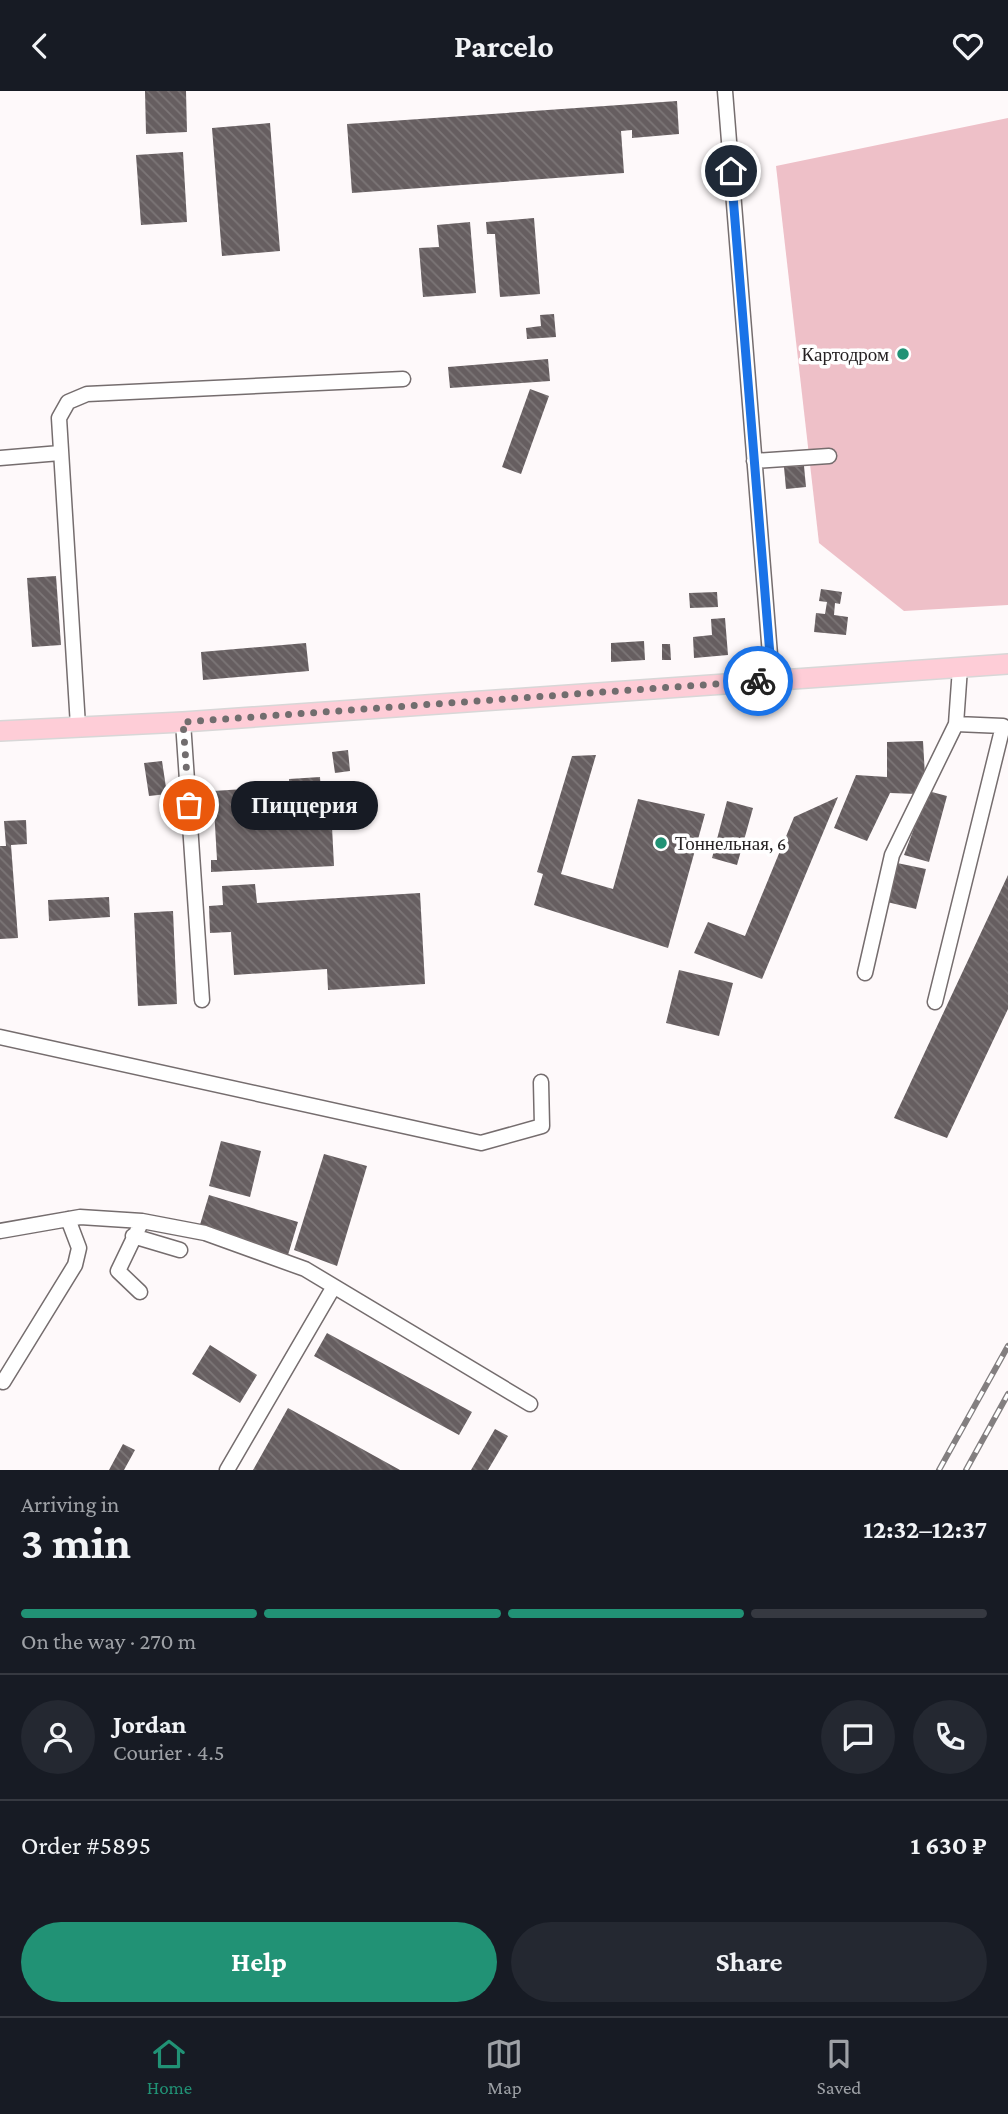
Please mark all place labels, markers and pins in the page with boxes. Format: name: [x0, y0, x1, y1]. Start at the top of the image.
pin: [701, 141, 761, 201]
place label: Картодром: [802, 344, 889, 365]
marker: Картодром: [895, 346, 911, 362]
pin: [159, 775, 219, 835]
callout: Пиццерия: [231, 781, 378, 829]
place label: Тоннельная, 6: [675, 833, 787, 854]
marker: Тоннельная, 6: [653, 835, 669, 851]

